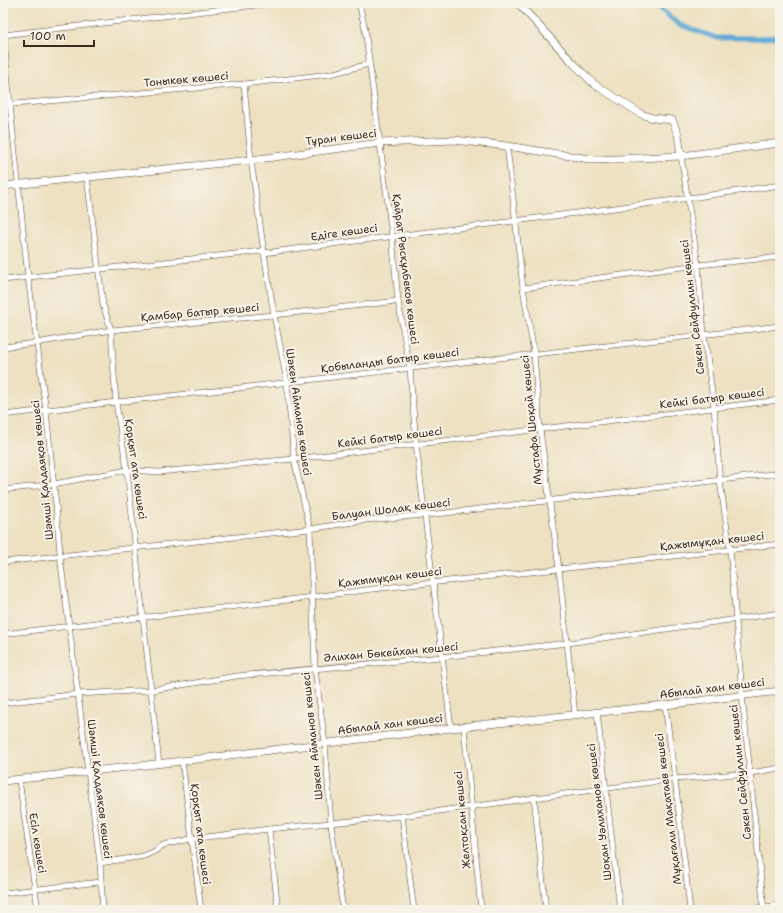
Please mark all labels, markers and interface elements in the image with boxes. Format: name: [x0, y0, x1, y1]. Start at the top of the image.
scale bar: [24, 22, 94, 48]
text: 100 m: [30, 28, 66, 44]
street label: Тоныкөк көшесі: [143, 68, 229, 91]
street label: Тұран көшесі: [305, 126, 377, 149]
street label: Қайрат Рысқұлбеков көшесі: [389, 193, 422, 345]
street label: Едіге көшесі: [310, 220, 379, 245]
street label: Сәкен Сейфуллин көшесі: [677, 239, 708, 375]
street label: Қамбар батыр көшесі: [140, 300, 260, 325]
street label: Қобыланды батыр көшесі: [320, 345, 460, 376]
street label: Шәкен Айманов көшесі: [282, 347, 315, 477]
street label: Мұстафа Шоқай көшесі: [517, 354, 546, 486]
street label: Кейкі батыр көшесі: [659, 385, 765, 412]
street label: Шәмші Қалдаяқов көшесі: [28, 399, 57, 541]
street label: Қорқыт ата көшесі: [121, 418, 150, 521]
street label: Кейкі батыр көшесі: [337, 424, 443, 451]
street label: Балуан Шолақ көшесі: [331, 495, 451, 524]
street label: Қажымұқан көшесі: [659, 529, 765, 554]
street label: Қажымұқан көшесі: [337, 564, 443, 591]
street label: Әлихан Бөкейхан көшесі: [323, 639, 459, 666]
street label: Шәкен Айманов көшесі: [298, 671, 327, 801]
street label: Абылай хан көшесі: [659, 675, 765, 702]
street label: Сәкен Сейфуллин көшесі: [726, 704, 755, 840]
street label: Абылай хан көшесі: [337, 711, 443, 738]
street label: Шәмші Қалдаяқов көшесі: [83, 718, 116, 860]
street label: Мұқағали Мақатаев көшесі: [652, 732, 685, 886]
street label: Шоқан Уәлиханов көшесі: [584, 743, 615, 881]
street label: Желтоқсан көшесі: [451, 770, 474, 870]
street label: Қорқыт ата көшесі: [187, 783, 214, 886]
street label: Есіл көшесі: [25, 812, 50, 874]

